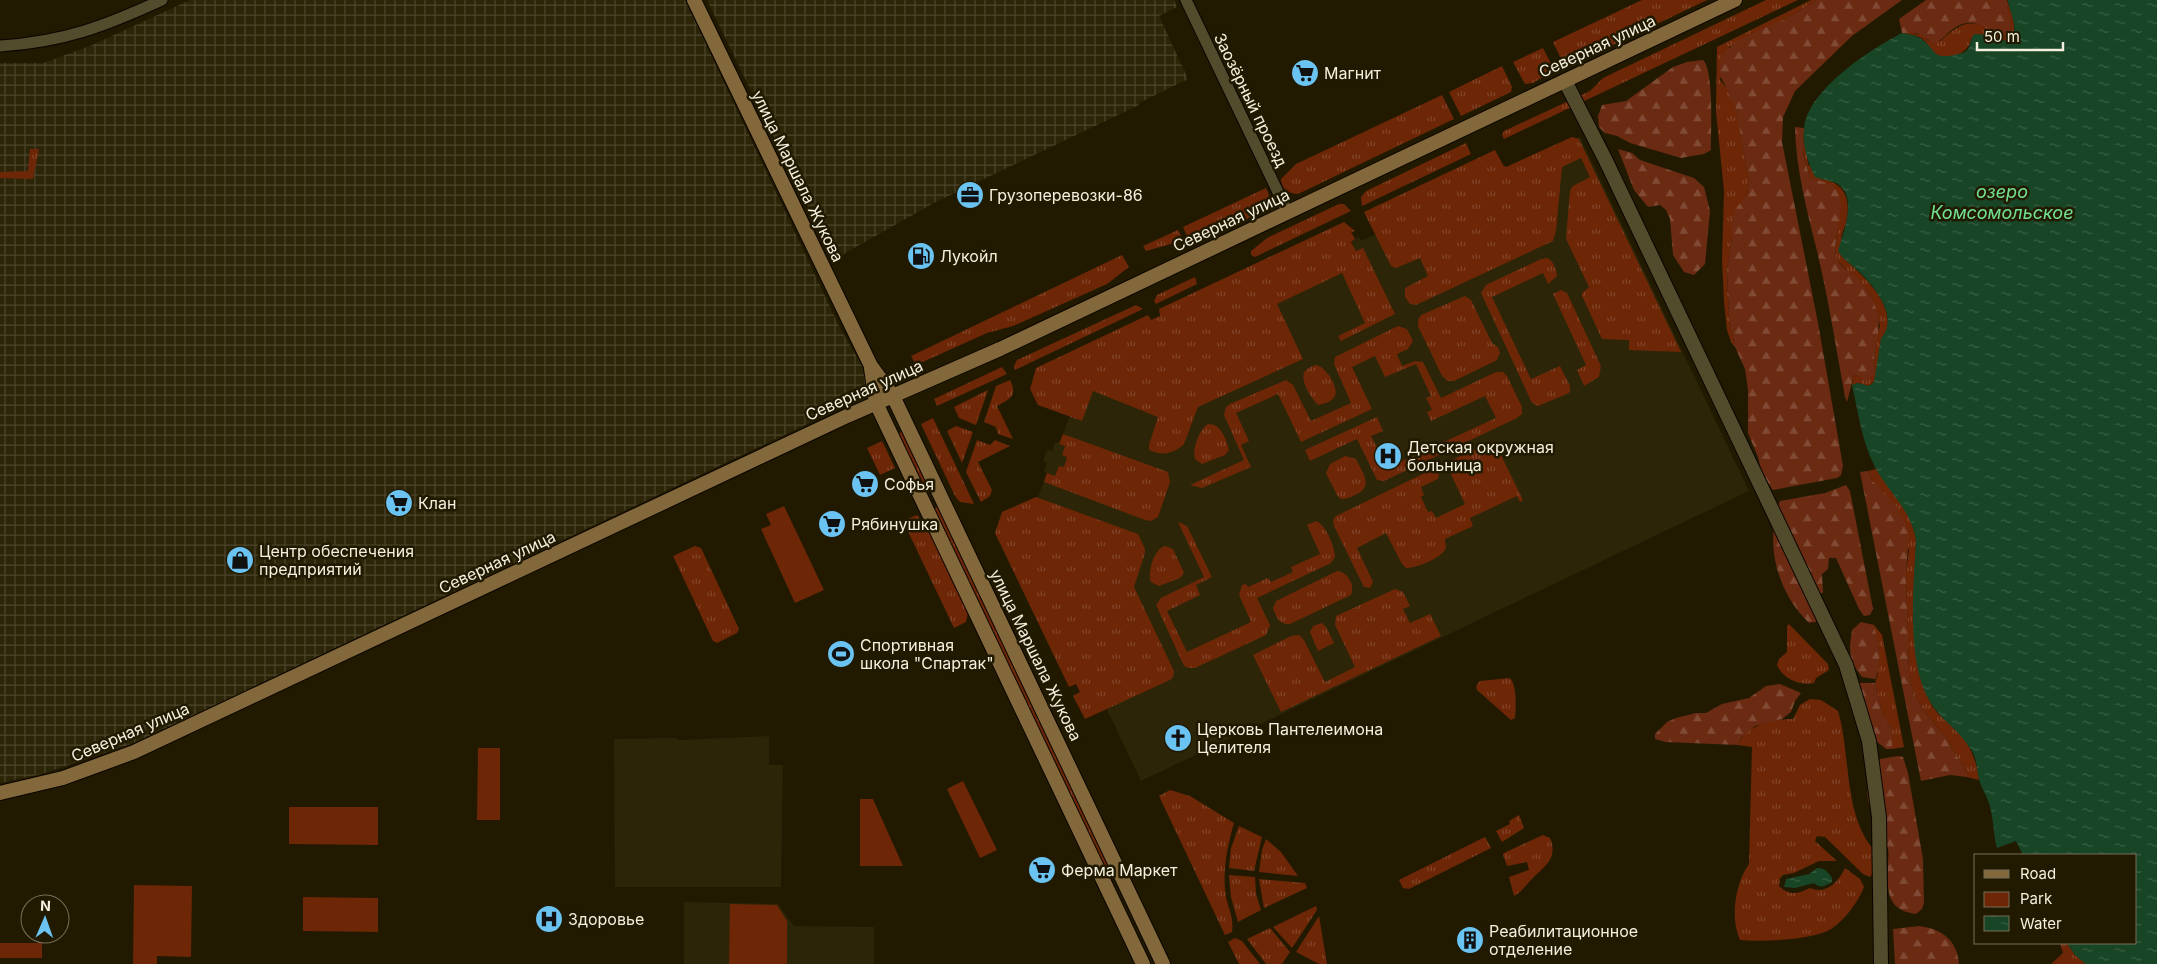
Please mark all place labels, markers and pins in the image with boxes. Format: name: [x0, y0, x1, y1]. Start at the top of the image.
supermarket icon: Магнит: [1290, 58, 1320, 88]
place label: Магнит: [1324, 63, 1382, 83]
office icon: Грузоперевозки-86: [955, 180, 985, 210]
place label: Грузоперевозки-86: [989, 185, 1143, 205]
fuel station icon: Лукойл: [906, 241, 936, 271]
place label: Лукойл: [940, 246, 998, 266]
place label: Детская окружная больница: [1407, 437, 1554, 475]
hospital icon: Детская окружная больница: [1373, 441, 1403, 471]
supermarket icon: Софья: [850, 469, 880, 499]
place label: Софья: [884, 474, 934, 494]
supermarket icon: Клан: [384, 488, 414, 518]
place label: Клан: [418, 493, 456, 513]
supermarket icon: Рябинушка: [817, 509, 847, 539]
place label: Рябинушка: [851, 514, 938, 534]
place label: Центр обеспечения предприятий: [259, 541, 414, 579]
shop icon: Центр обеспечения предприятий: [225, 545, 255, 575]
place label: Спортивная школа "Спартак": [860, 635, 994, 673]
sports icon: Спортивная школа "Спартак": [826, 639, 856, 669]
place label: Церковь Пантелеимона Целителя: [1197, 719, 1383, 757]
church icon: Церковь Пантелеимона Целителя: [1163, 723, 1193, 753]
supermarket icon: Ферма Маркет: [1027, 855, 1057, 885]
place label: Ферма Маркет: [1061, 860, 1178, 880]
hospital icon: Здоровье: [534, 904, 564, 934]
place label: Здоровье: [568, 909, 644, 929]
place label: Реабилитационное отделение: [1489, 921, 1638, 959]
building icon: Реабилитационное отделение: [1455, 925, 1485, 955]

